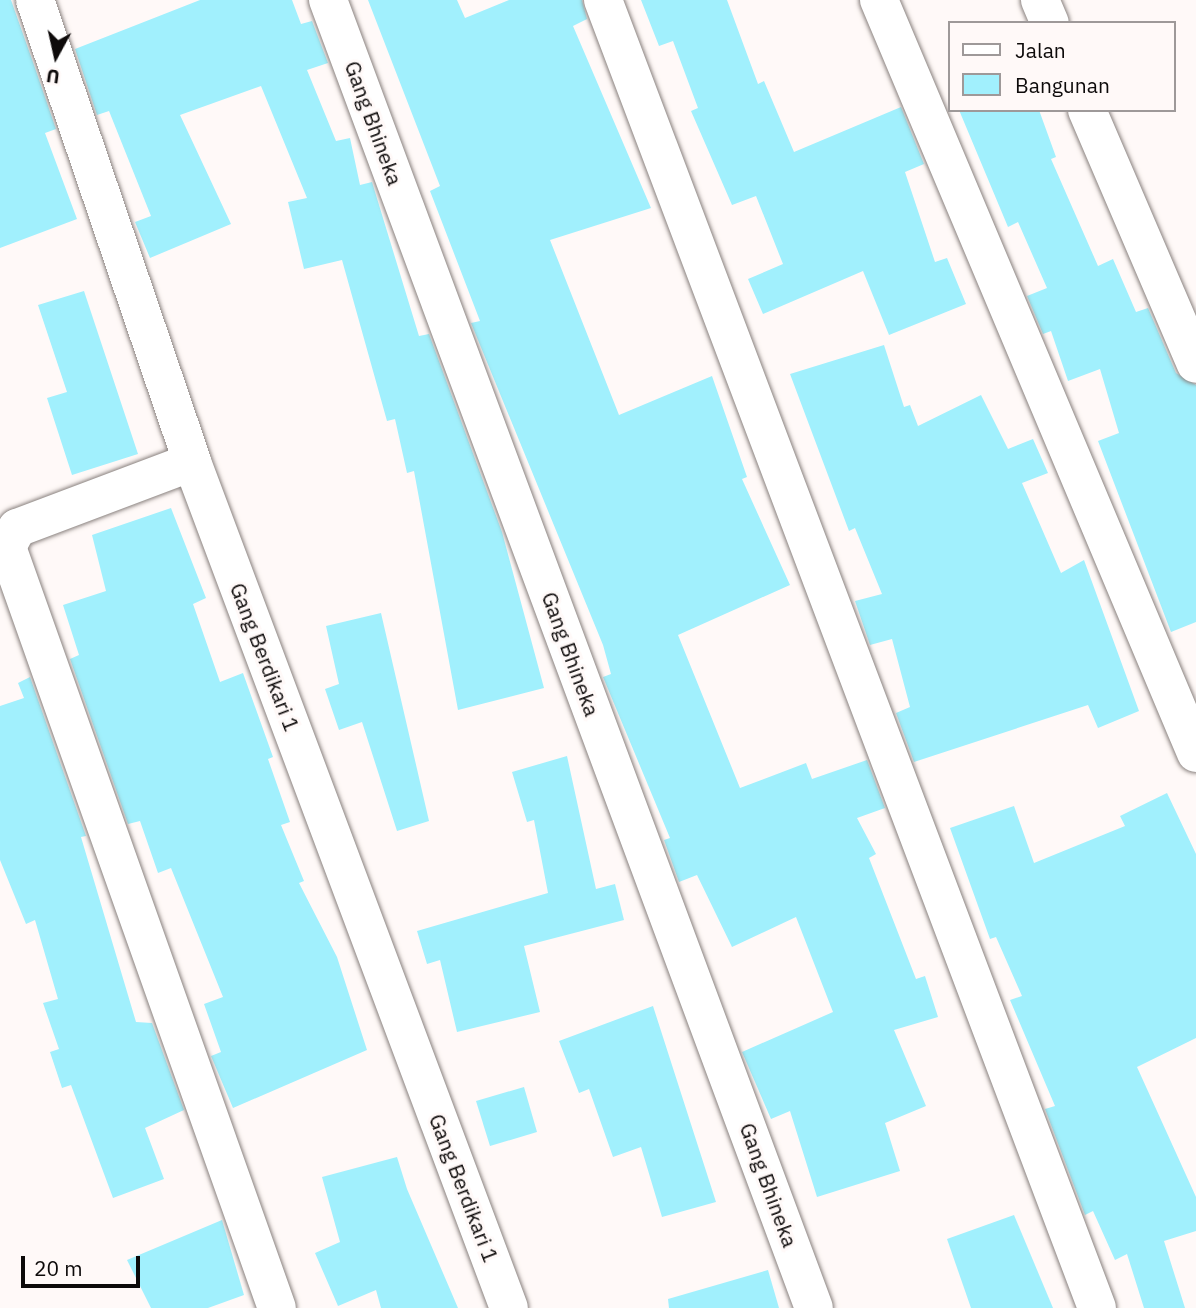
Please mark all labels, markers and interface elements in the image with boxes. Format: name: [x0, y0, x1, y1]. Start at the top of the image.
north arrow: [21, 21, 91, 91]
legend: [948, 21, 1175, 112]
text: Jalan: [1015, 36, 1066, 64]
street label: Gang Bhineka: [340, 57, 408, 189]
text: U: [45, 64, 61, 90]
text: Bangunan: [1015, 71, 1110, 99]
street label: Gang Berdikari 1: [225, 579, 305, 735]
street label: Gang Bhineka: [537, 588, 605, 720]
street label: Gang Berdikari 1: [424, 1110, 504, 1266]
street label: Gang Bhineka: [735, 1119, 803, 1251]
scale bar: [24, 1242, 144, 1286]
text: 20 m: [34, 1254, 83, 1282]

